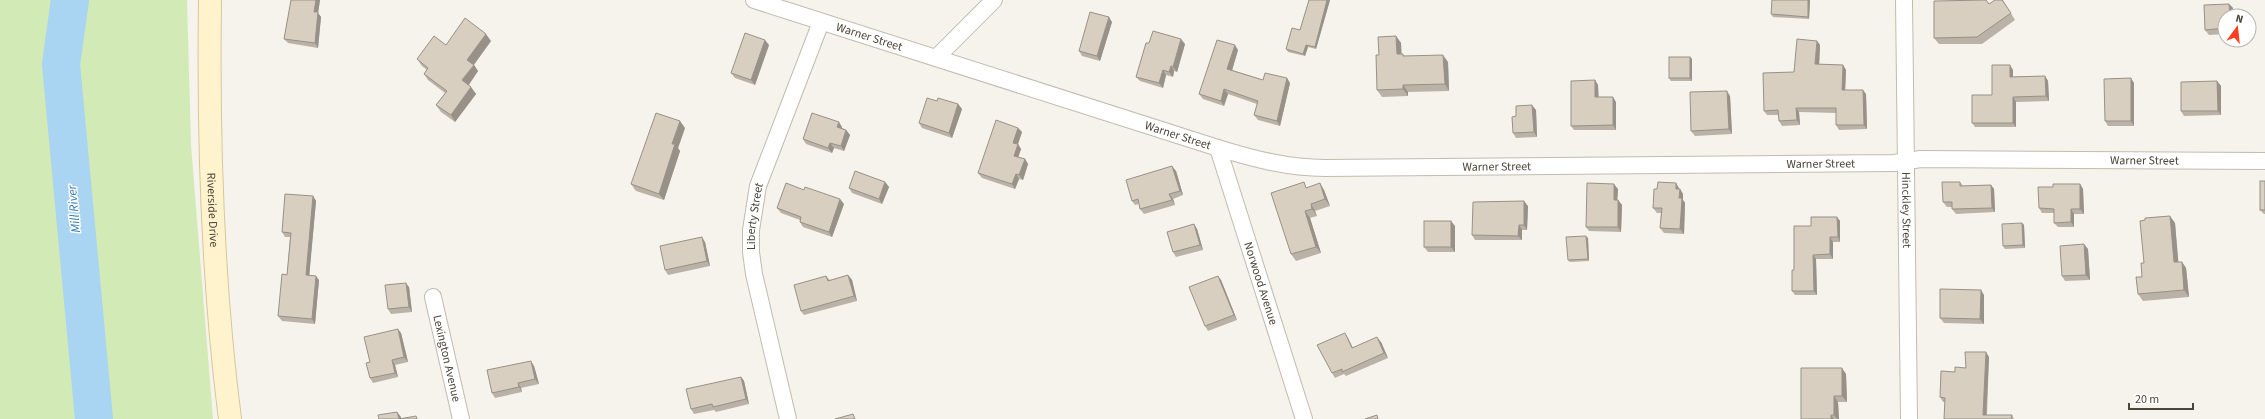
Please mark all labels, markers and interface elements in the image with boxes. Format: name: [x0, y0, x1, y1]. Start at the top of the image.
north arrow: [2217, 8, 2257, 48]
text: N: [2234, 11, 2245, 27]
street label: Warner Street: [834, 18, 905, 55]
street label: Warner Street: [1143, 117, 1213, 154]
street label: Warner Street: [2110, 152, 2179, 169]
street label: Warner Street: [1786, 155, 1855, 172]
street label: Warner Street: [1462, 158, 1531, 175]
street label: Riverside Drive: [203, 172, 223, 248]
street label: Hinckley Street: [1898, 172, 1915, 248]
street label: Liberty Street: [743, 180, 767, 250]
water label: Mill River: [63, 184, 85, 234]
street label: Norwood Avenue: [1240, 240, 1282, 327]
street label: Lexington Avenue: [429, 313, 465, 404]
scale bar: [2129, 385, 2193, 411]
text: 20 m: [2135, 391, 2159, 408]

